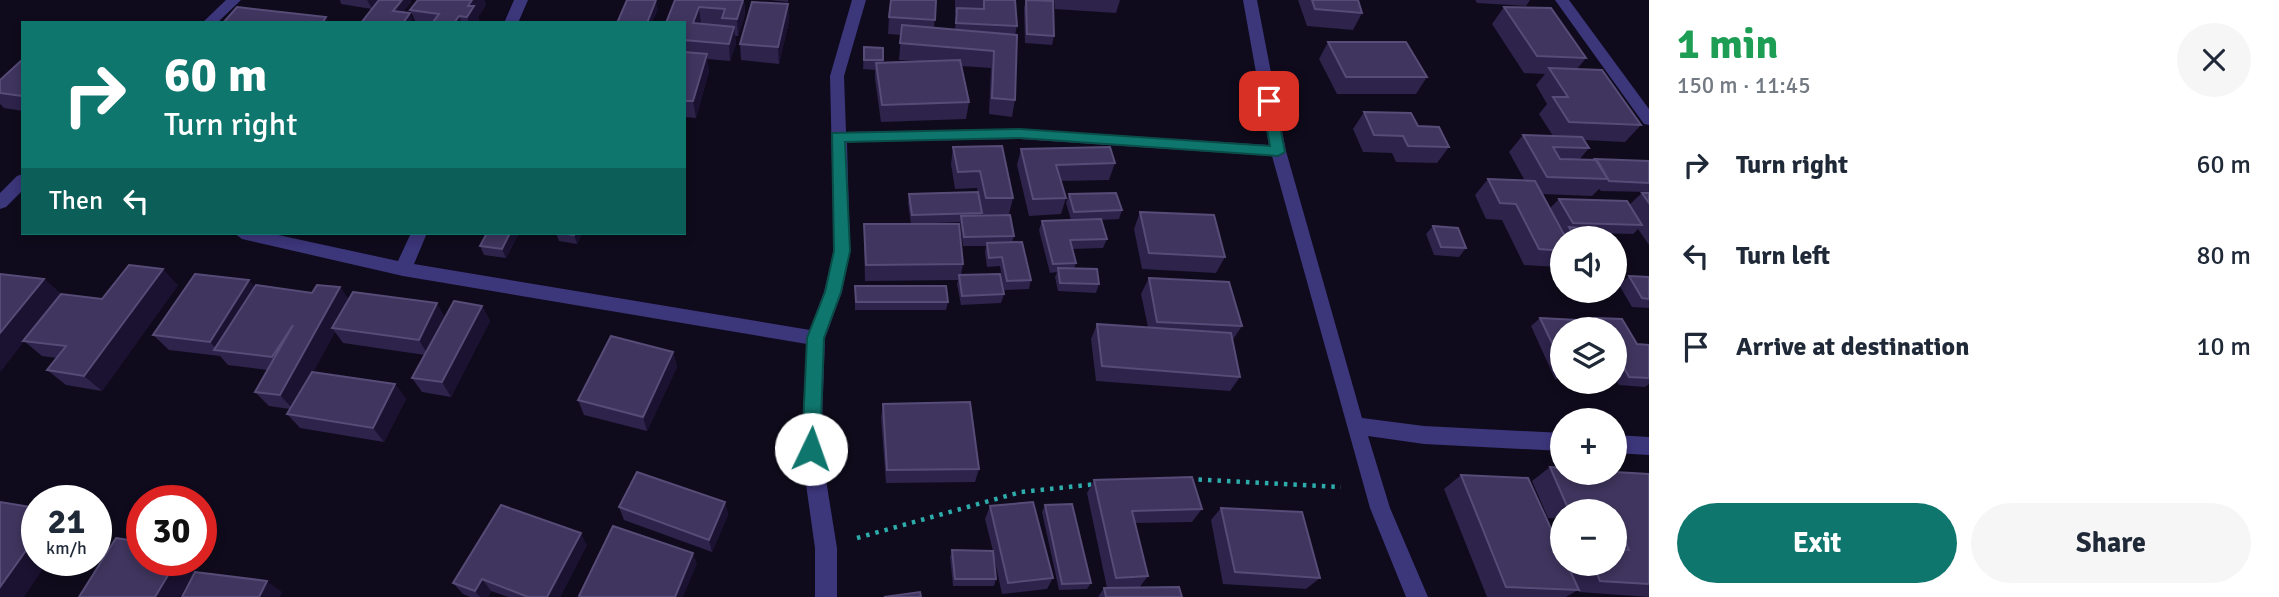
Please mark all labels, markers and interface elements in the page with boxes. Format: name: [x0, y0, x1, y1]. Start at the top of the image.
text: 1 min: [1677, 19, 1778, 70]
button: close: [2177, 23, 2251, 97]
text: 60 m: [164, 45, 267, 105]
icon: right: [49, 49, 140, 140]
pin: [1239, 71, 1299, 131]
text: 150 m · 11:45: [1677, 71, 1811, 100]
icon: arrive: [1250, 82, 1288, 120]
text: Turn right: [164, 105, 297, 144]
icon: right: [1677, 146, 1715, 184]
text: Turn right: [1736, 149, 1848, 181]
text: 60 m: [2196, 149, 2251, 181]
icon: left: [117, 182, 155, 220]
text: Then: [49, 185, 103, 217]
map controls: [1550, 226, 1627, 576]
button: sound: [1550, 226, 1627, 303]
icon: left: [1677, 237, 1715, 275]
text: Turn left: [1736, 240, 1830, 272]
text: 80 m: [2196, 240, 2251, 272]
button: layers: [1550, 317, 1627, 394]
icon: arrive: [1677, 328, 1715, 366]
text: Arrive at destination: [1736, 331, 1969, 363]
text: 10 m: [2196, 331, 2251, 363]
button: +: [1550, 408, 1627, 485]
position arrow: [774, 412, 848, 486]
speed limit sign: 30: [126, 485, 217, 576]
button: −: [1550, 499, 1627, 576]
text: 21: [48, 500, 85, 543]
button: Exit: [1677, 503, 1957, 583]
button: Share: [1971, 503, 2251, 583]
text: km/h: [46, 537, 87, 559]

